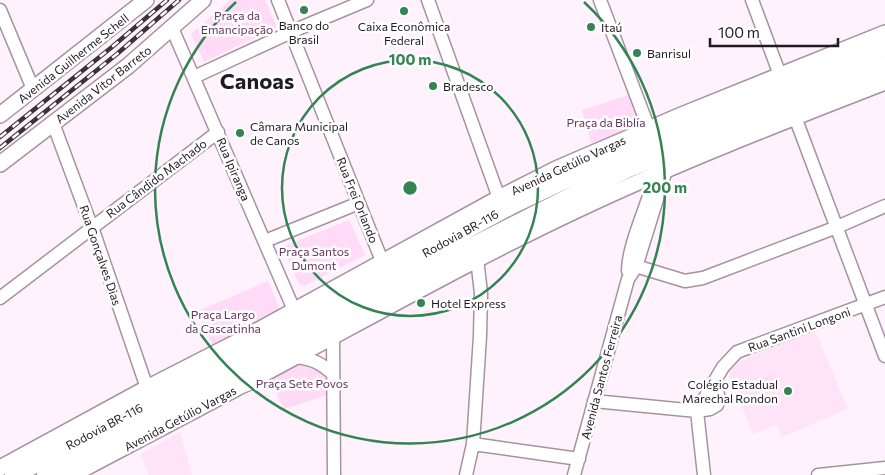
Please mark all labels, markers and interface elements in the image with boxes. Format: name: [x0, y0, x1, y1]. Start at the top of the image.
marker: Banco do Brasil: [298, 4, 310, 16]
marker: Caixa Econômica Federal: [398, 5, 410, 17]
park label: Praça da Emancipação: [201, 8, 273, 36]
street label: Avenida Guilherme Schell: [15, 10, 131, 106]
scale bar: [710, 15, 838, 47]
place label: Banco do Brasil: [279, 18, 329, 46]
place label: Caixa Econômica Federal: [358, 19, 450, 47]
place label: Itaú: [601, 20, 622, 34]
marker: Itaú: [585, 21, 597, 33]
text: 100 m: [718, 23, 760, 41]
street label: Avenida Vitor Barreto: [52, 42, 154, 126]
place label: Banrisul: [647, 46, 691, 60]
marker: Banrisul: [631, 47, 643, 59]
text: 100 m: [389, 50, 431, 68]
district label: Canoas: [220, 67, 294, 94]
place label: Bradesco: [443, 79, 494, 93]
marker: Bradesco: [427, 80, 439, 92]
park label: Praça da Biblía: [567, 115, 645, 129]
place label: Câmara Municipal de Canos: [250, 119, 348, 147]
marker: Câmara Municipal de Canos: [234, 127, 246, 139]
street label: Avenida Getúlio Vargas: [509, 132, 627, 198]
street label: Rua Ipiranga: [214, 135, 254, 203]
street label: Rua Cândido Machado: [103, 136, 209, 220]
street label: Rua Frei Orlando: [334, 155, 382, 245]
text: 200 m: [643, 178, 687, 196]
centre of rings: [401, 179, 419, 197]
street label: Rua Gonçalves Dias: [77, 203, 125, 307]
street label: Rodovia BR-116: [419, 206, 501, 260]
park label: Praça Santos Dumont: [279, 244, 349, 272]
place label: Hotel Express: [431, 296, 506, 310]
marker: Hotel Express: [415, 297, 427, 309]
street label: Rua Santini Longoni: [746, 304, 852, 354]
park label: Praça Largo da Cascatinha: [185, 307, 261, 335]
street label: Avenida Santos Ferreira: [578, 313, 624, 441]
park label: Praça Sete Povos: [256, 376, 348, 390]
place label: Colégio Estadual Marechal Rondon: [682, 377, 778, 405]
street label: Avenida Getúlio Vargas: [122, 383, 238, 453]
marker: Colégio Estadual Marechal Rondon: [782, 385, 794, 397]
street label: Rodovia BR-116: [63, 400, 145, 452]

